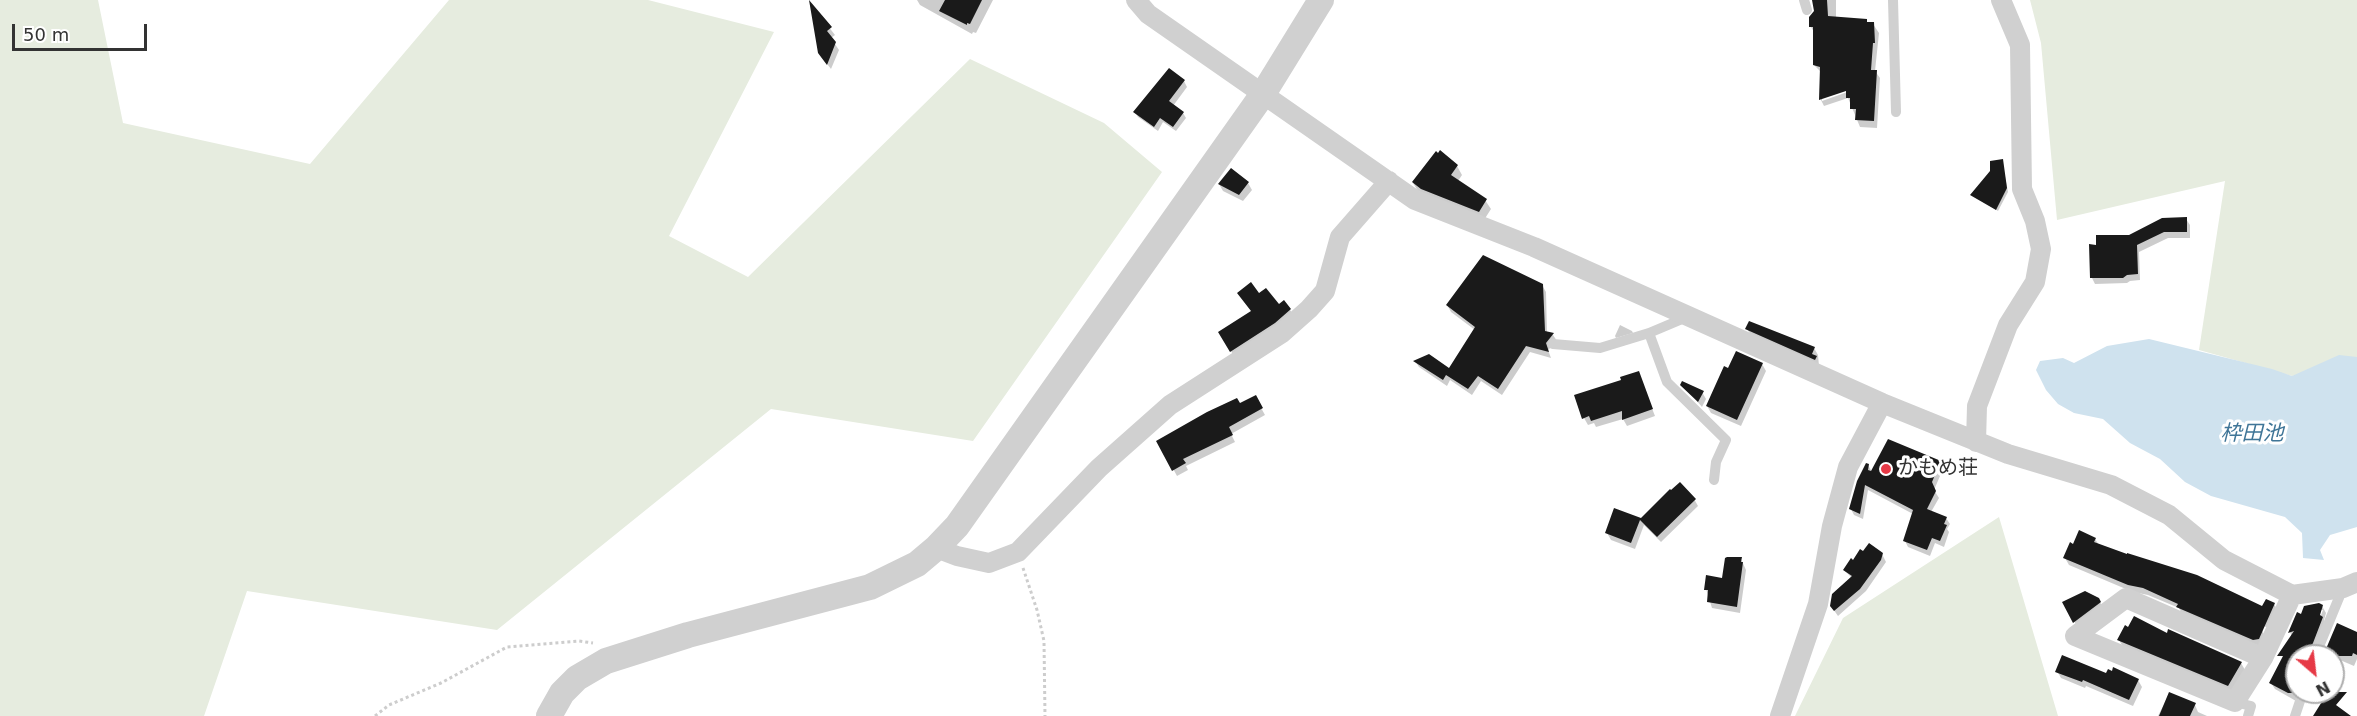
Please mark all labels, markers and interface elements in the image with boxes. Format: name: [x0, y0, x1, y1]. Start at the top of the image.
scale bar: [15, 12, 150, 50]
text: 50 m: [23, 24, 69, 45]
water label: 枠田池: [2221, 422, 2283, 448]
place label: かもめ荘: [1898, 457, 1978, 481]
marker: かもめ荘: [1879, 462, 1893, 476]
north arrow: [2285, 644, 2345, 704]
text: N: [2312, 677, 2333, 700]

